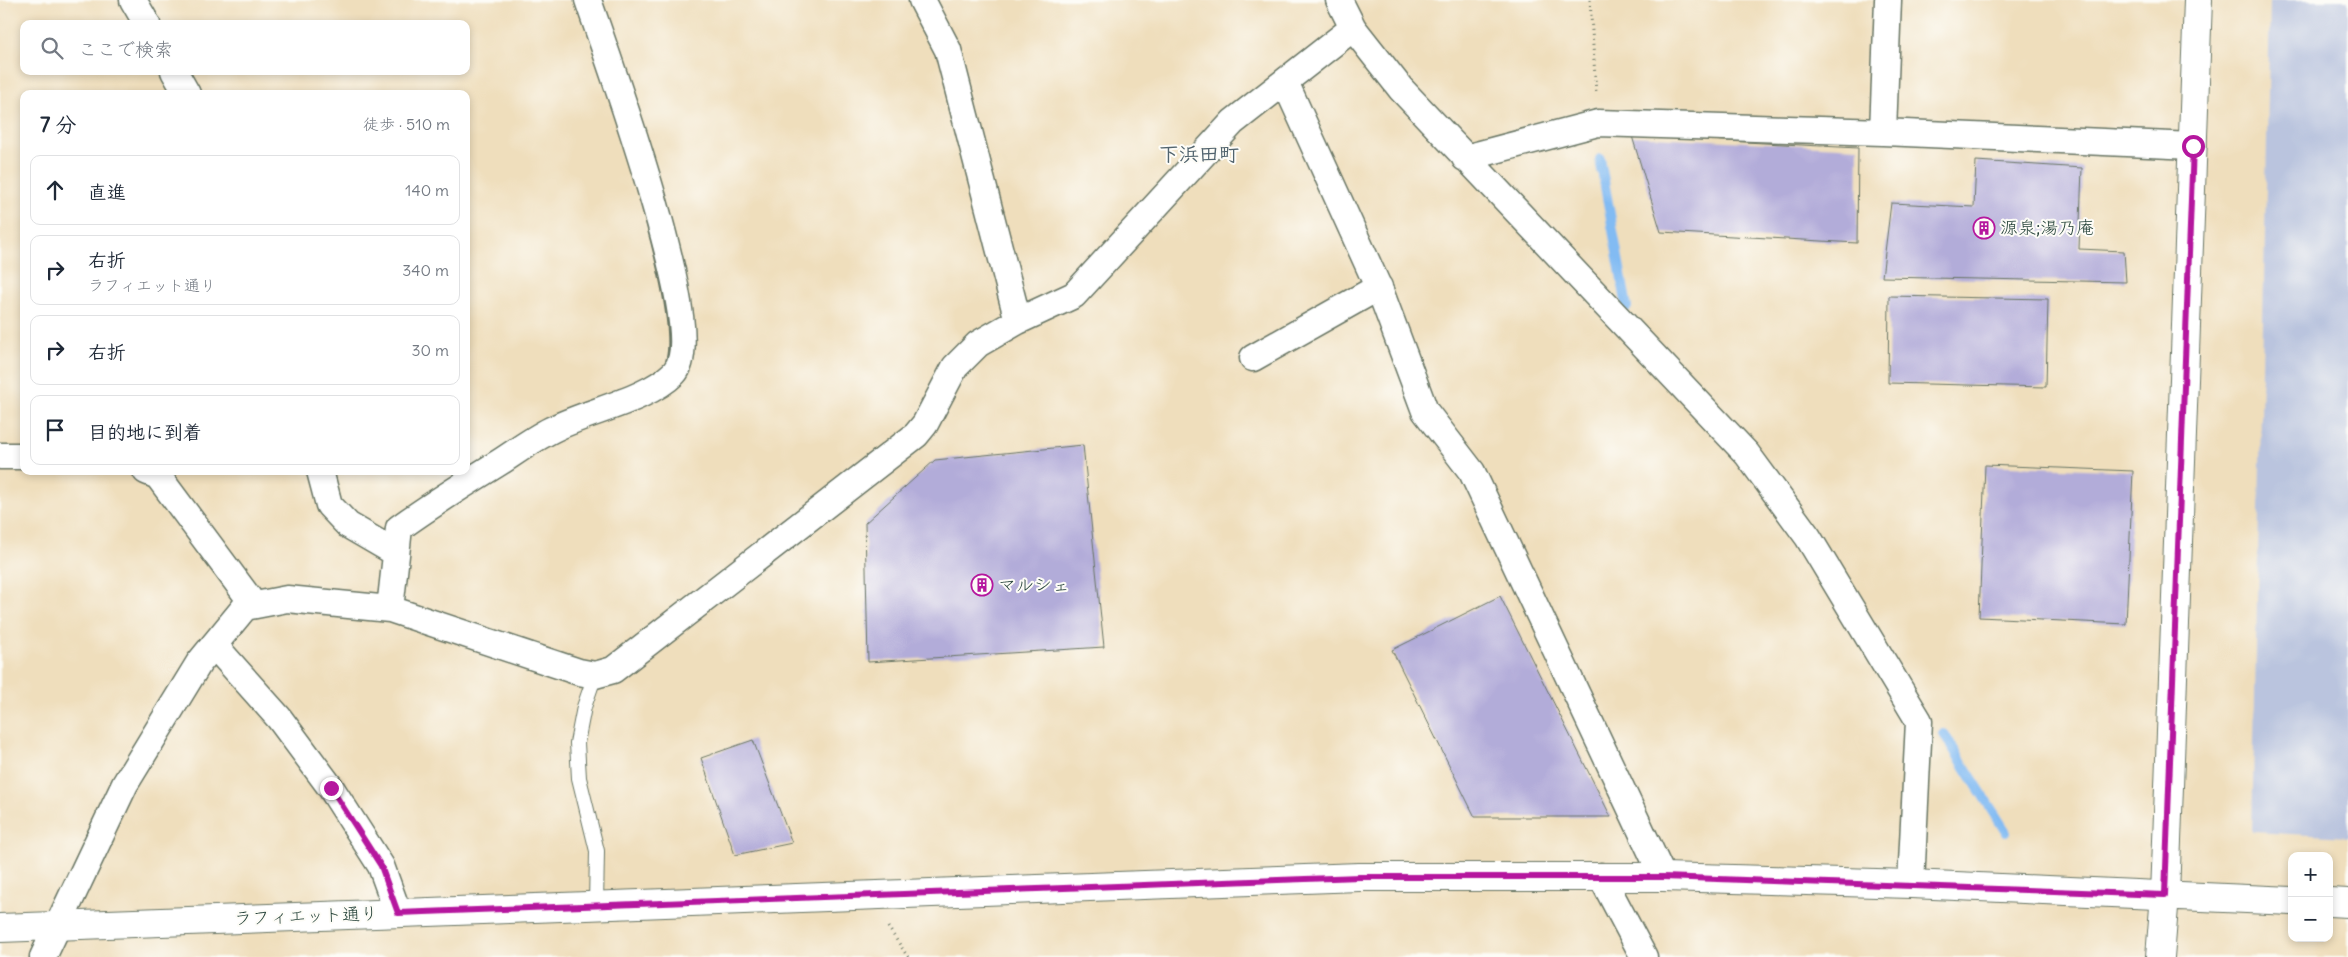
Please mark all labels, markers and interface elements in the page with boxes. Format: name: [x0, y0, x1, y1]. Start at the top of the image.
search box: [20, 20, 470, 75]
icon: search: [38, 34, 66, 62]
text: ここで検索: [78, 37, 173, 61]
text: 7 分: [40, 111, 76, 138]
text: 徒歩 · 510 m: [363, 114, 450, 134]
route start: [2182, 135, 2205, 158]
district label: 下浜田町: [1159, 141, 1239, 166]
icon: ahead: [41, 176, 69, 204]
text: 直進: [88, 180, 126, 204]
text: 140 m: [405, 180, 449, 200]
building icon: 源泉;湯乃庵: [1972, 216, 1996, 240]
place label: 源泉;湯乃庵: [2000, 216, 2094, 239]
text: 右折: [88, 248, 126, 272]
icon: right: [41, 256, 69, 284]
text: 340 m: [402, 260, 449, 280]
text: ラフィエット通り: [88, 275, 216, 295]
icon: right: [41, 336, 69, 364]
text: 右折: [88, 340, 126, 364]
text: 30 m: [412, 340, 449, 360]
icon: arrive: [41, 416, 69, 444]
text: 目的地に到着: [88, 420, 202, 444]
building icon: マルシェ: [970, 573, 994, 597]
place label: マルシェ: [998, 573, 1070, 596]
route end: [320, 777, 343, 800]
map controls: [2288, 852, 2333, 942]
button: +: [2288, 852, 2333, 897]
button: −: [2288, 897, 2333, 942]
street label: ラフィエット通り: [234, 901, 378, 930]

